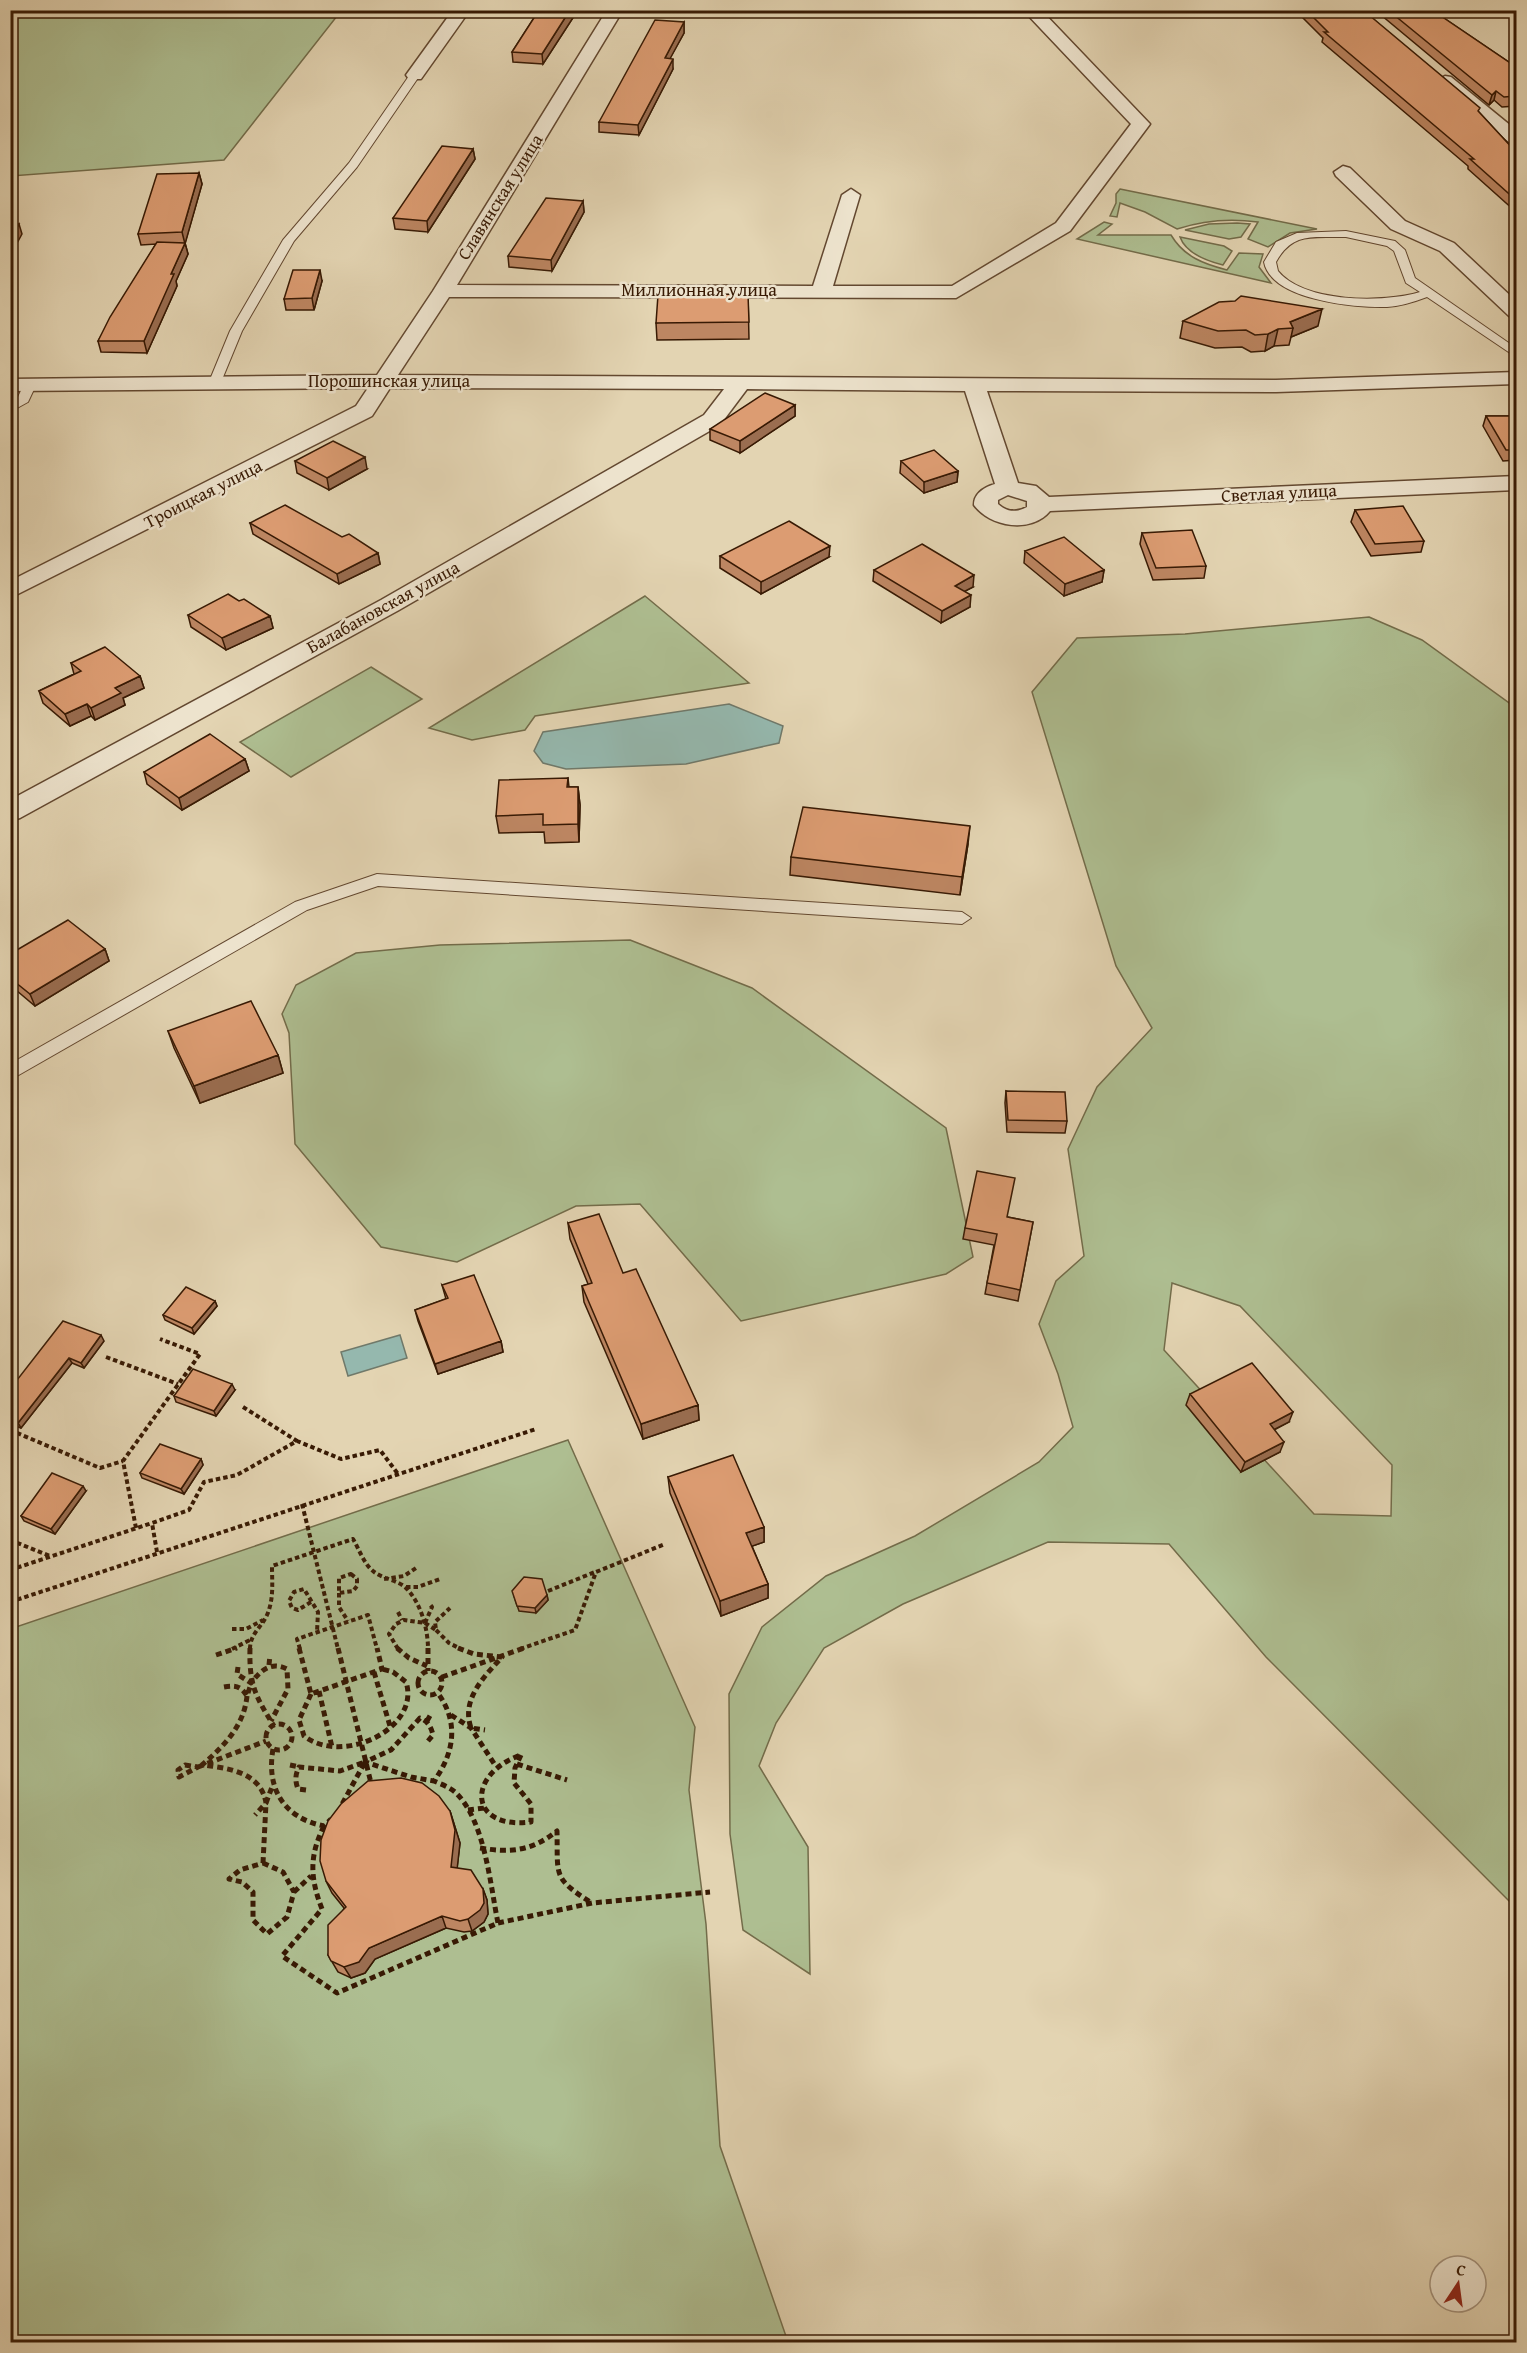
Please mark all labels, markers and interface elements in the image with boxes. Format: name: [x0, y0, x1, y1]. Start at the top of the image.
street label: Славянская улица: [450, 128, 549, 265]
street label: Миллионная улица: [621, 276, 777, 303]
street label: Порошинская улица: [308, 367, 470, 394]
street label: Троицкая улица: [139, 452, 267, 535]
street label: Светлая улица: [1220, 476, 1338, 509]
street label: Балабановская улица: [301, 553, 464, 660]
north arrow: [1428, 2254, 1488, 2314]
text: С: [1454, 2257, 1468, 2282]

